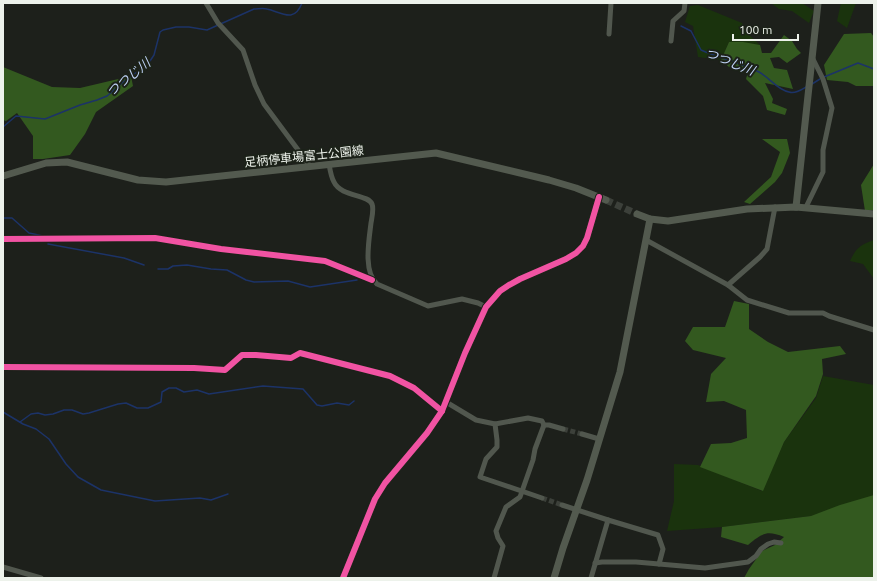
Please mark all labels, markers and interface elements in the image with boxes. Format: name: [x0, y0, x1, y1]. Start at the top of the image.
scale bar: [733, 16, 798, 42]
text: 100 m: [739, 23, 772, 36]
water label: つつじ川: [703, 45, 759, 78]
water label: つつじ川: [103, 54, 154, 99]
street label: 足柄停車場富士公園線: [244, 143, 364, 169]

